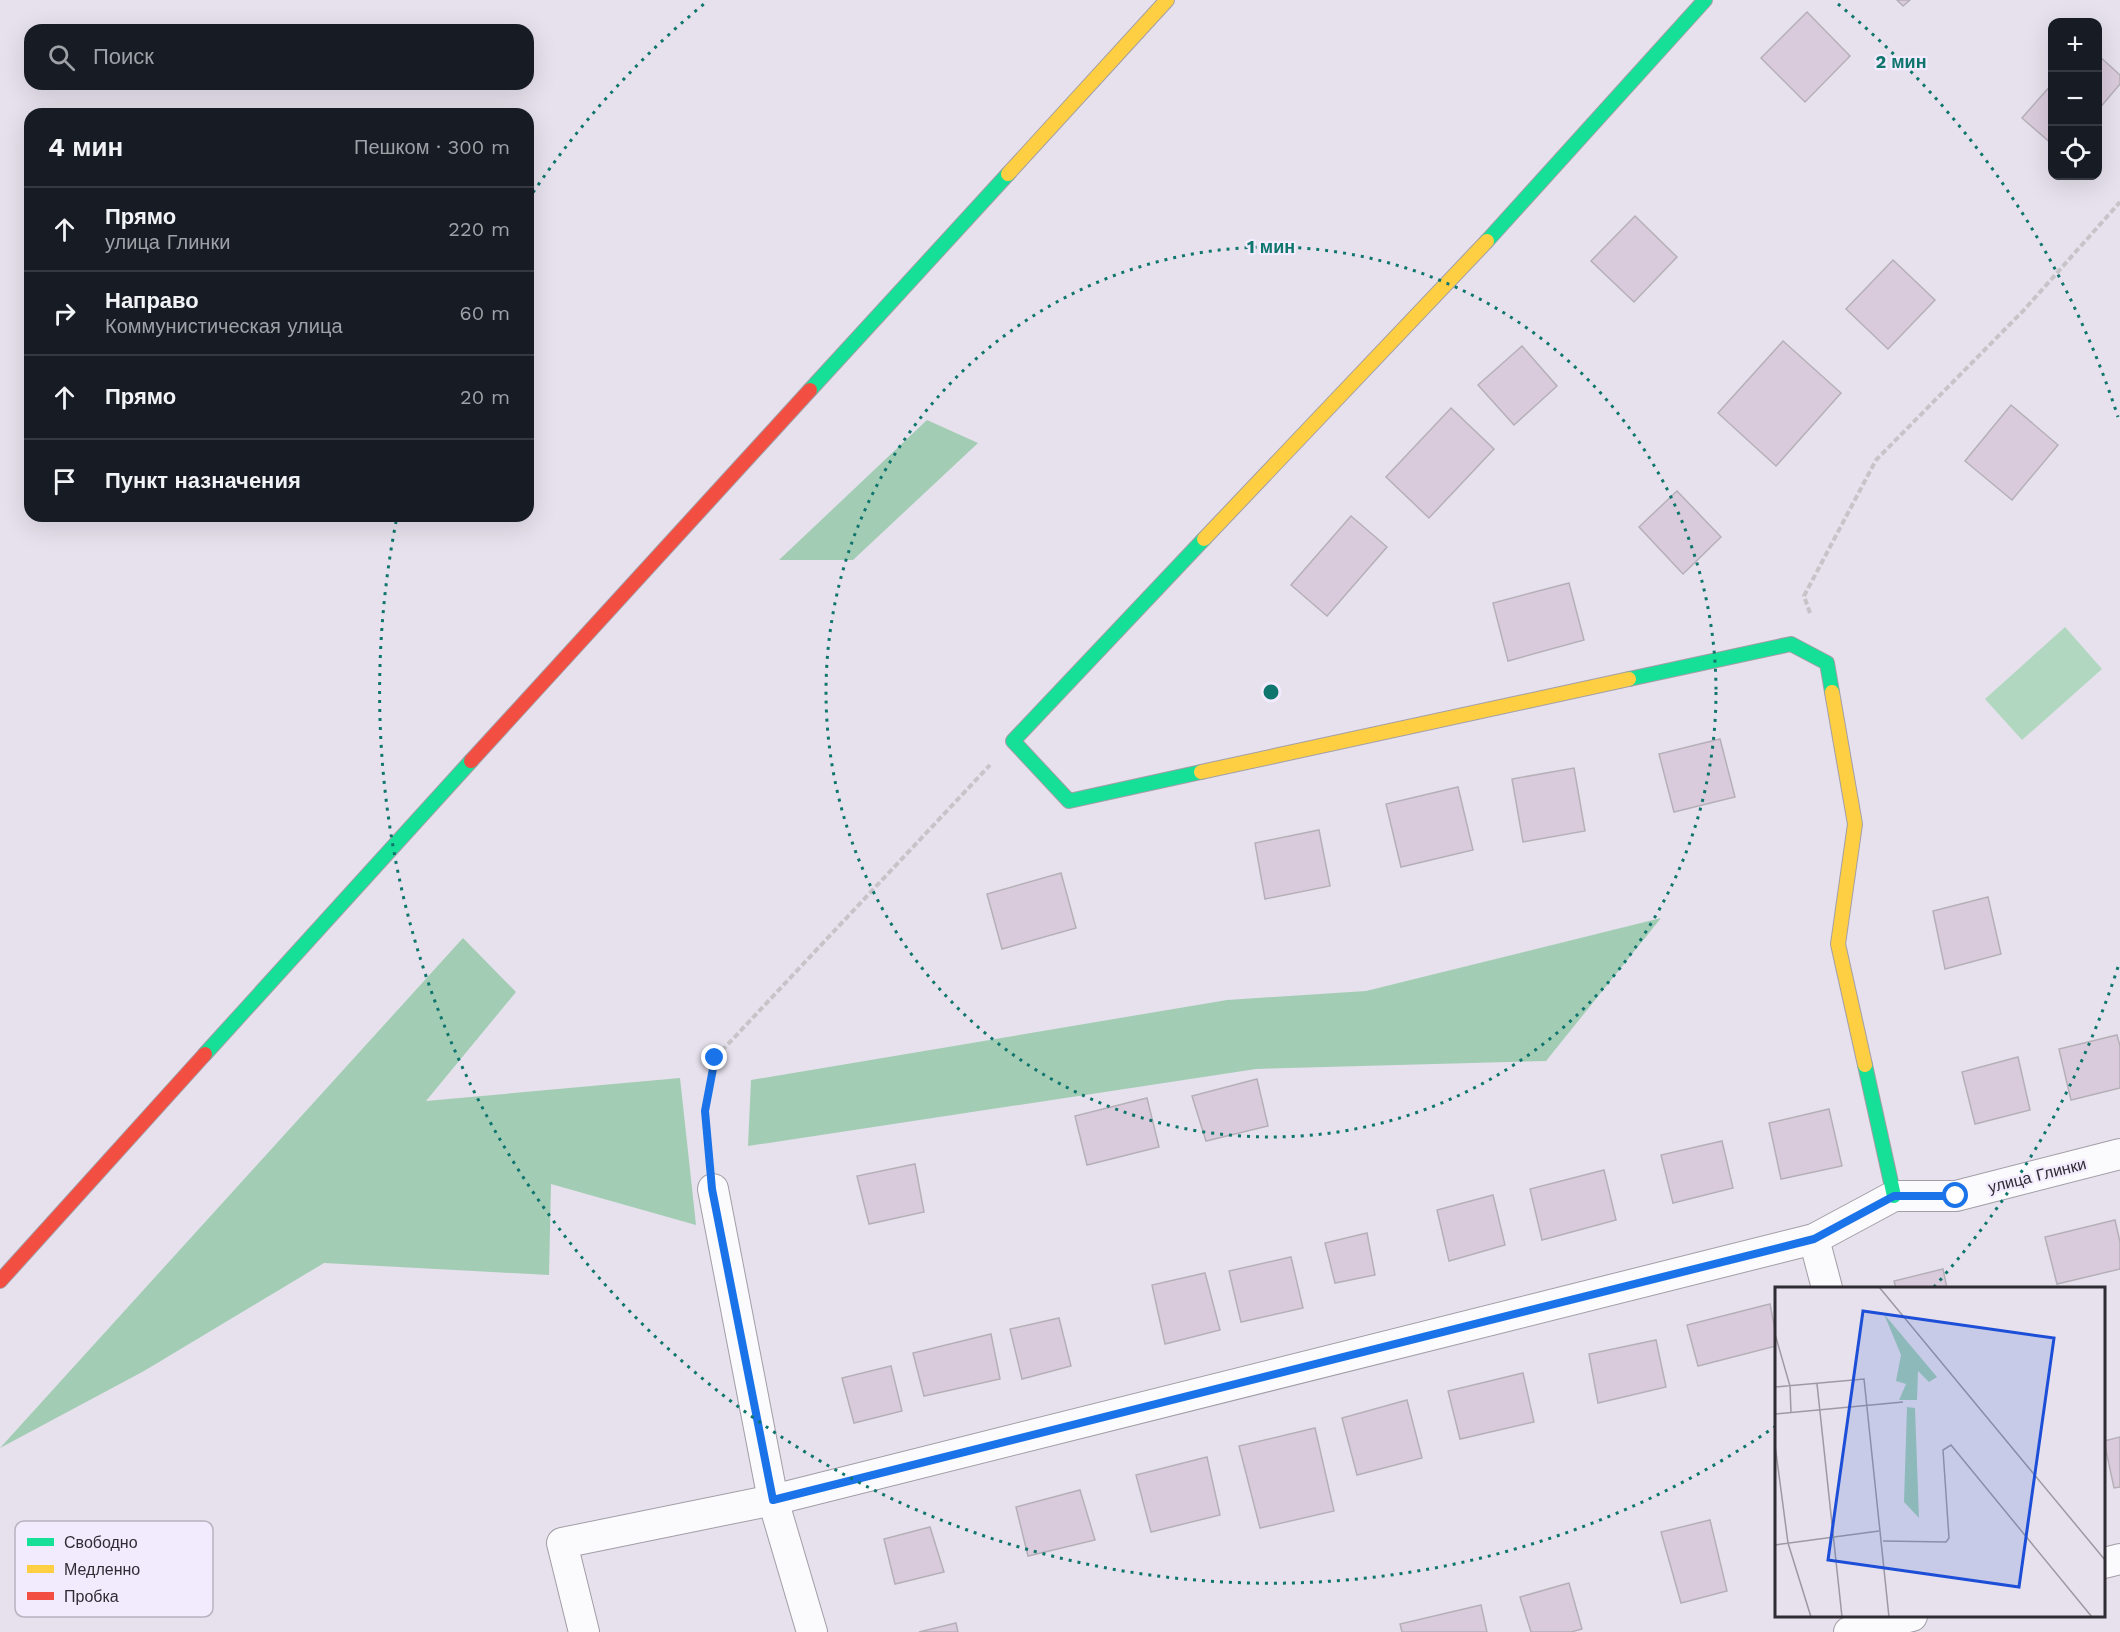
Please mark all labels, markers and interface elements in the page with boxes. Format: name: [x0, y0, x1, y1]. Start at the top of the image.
map controls: [2048, 18, 2102, 180]
button: +: [2048, 18, 2102, 72]
search box: [24, 24, 534, 90]
icon: search: [45, 41, 78, 74]
text: Поиск: [93, 44, 154, 69]
text: 2 мин: [1875, 51, 1927, 72]
button: −: [2048, 72, 2102, 126]
button: locate: [2048, 126, 2102, 180]
text: 4 мин: [48, 132, 123, 162]
text: Пешком · 300 m: [354, 135, 510, 159]
text: Прямо: [105, 204, 176, 229]
icon: ahead: [48, 213, 81, 246]
text: 220 m: [448, 217, 510, 241]
text: улица Глинки: [105, 230, 230, 254]
text: 1 мин: [1247, 236, 1295, 257]
text: Направо: [105, 288, 199, 313]
icon: right: [48, 297, 81, 330]
text: 60 m: [460, 301, 510, 325]
text: Коммунистическая улица: [105, 314, 343, 338]
icon: ahead: [48, 381, 81, 414]
text: Прямо: [105, 384, 176, 409]
text: 20 m: [460, 385, 510, 409]
icon: arrive: [48, 465, 81, 498]
text: Пункт назначения: [105, 468, 301, 493]
centre of rings: [1261, 682, 1281, 702]
route end: [701, 1044, 727, 1070]
street label: улица Глинки: [1986, 1154, 2088, 1197]
route start: [1942, 1182, 1968, 1208]
inset map: [1775, 1287, 2105, 1617]
legend: [15, 1521, 213, 1617]
text: Свободно: [64, 1533, 138, 1552]
text: Медленно: [64, 1560, 140, 1579]
text: Пробка: [64, 1587, 119, 1606]

